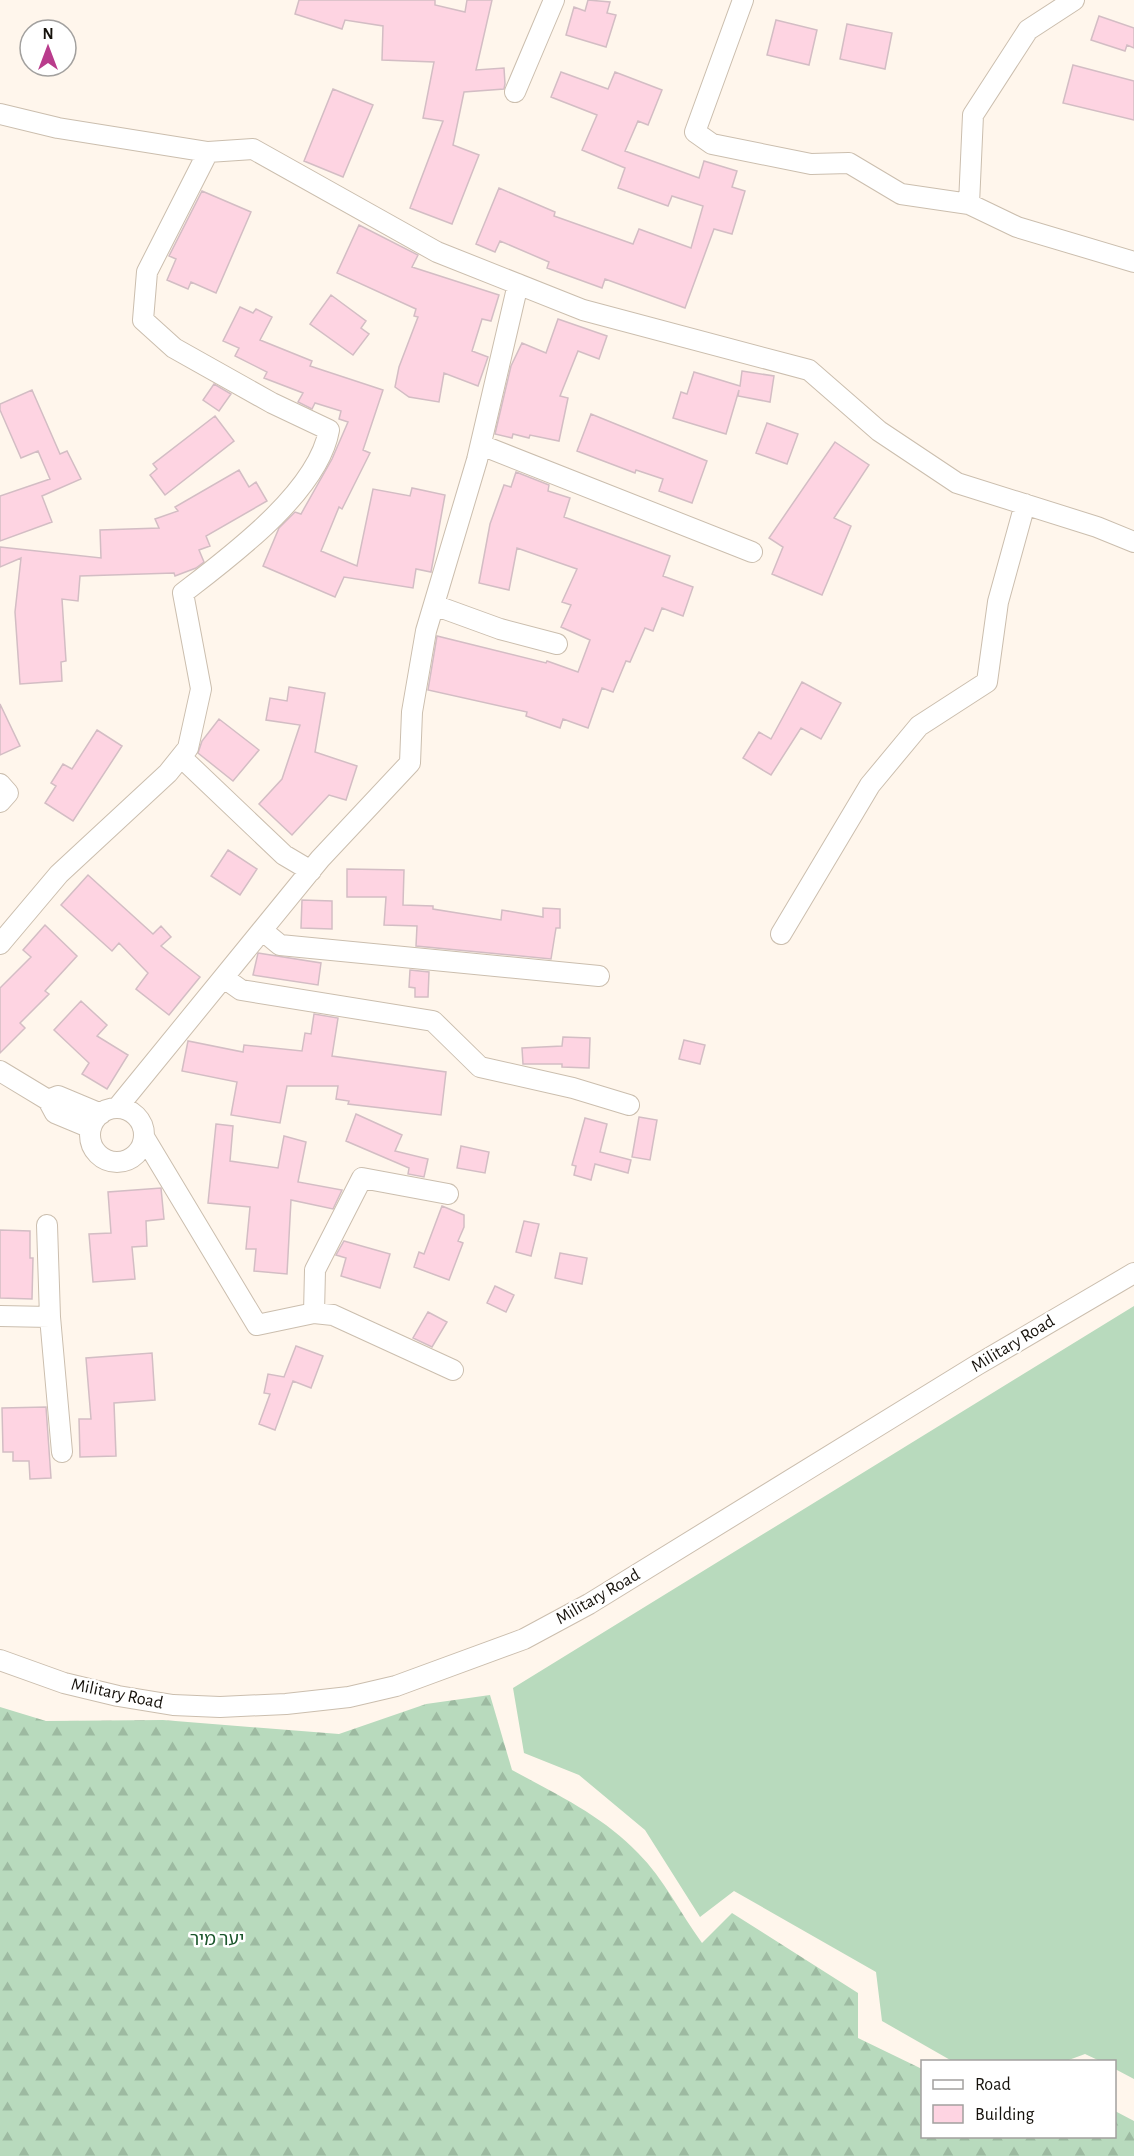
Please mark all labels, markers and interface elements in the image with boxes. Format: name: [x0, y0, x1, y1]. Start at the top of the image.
north arrow: [18, 18, 78, 78]
text: N: [42, 26, 54, 42]
street label: Military Road: [968, 1312, 1058, 1376]
street label: Military Road: [553, 1566, 643, 1628]
street label: Military Road: [69, 1675, 165, 1713]
park label: יער מיר: [190, 1931, 244, 1949]
legend: [921, 2060, 1116, 2138]
text: Road: [975, 2076, 1011, 2094]
text: Building: [975, 2106, 1035, 2124]

